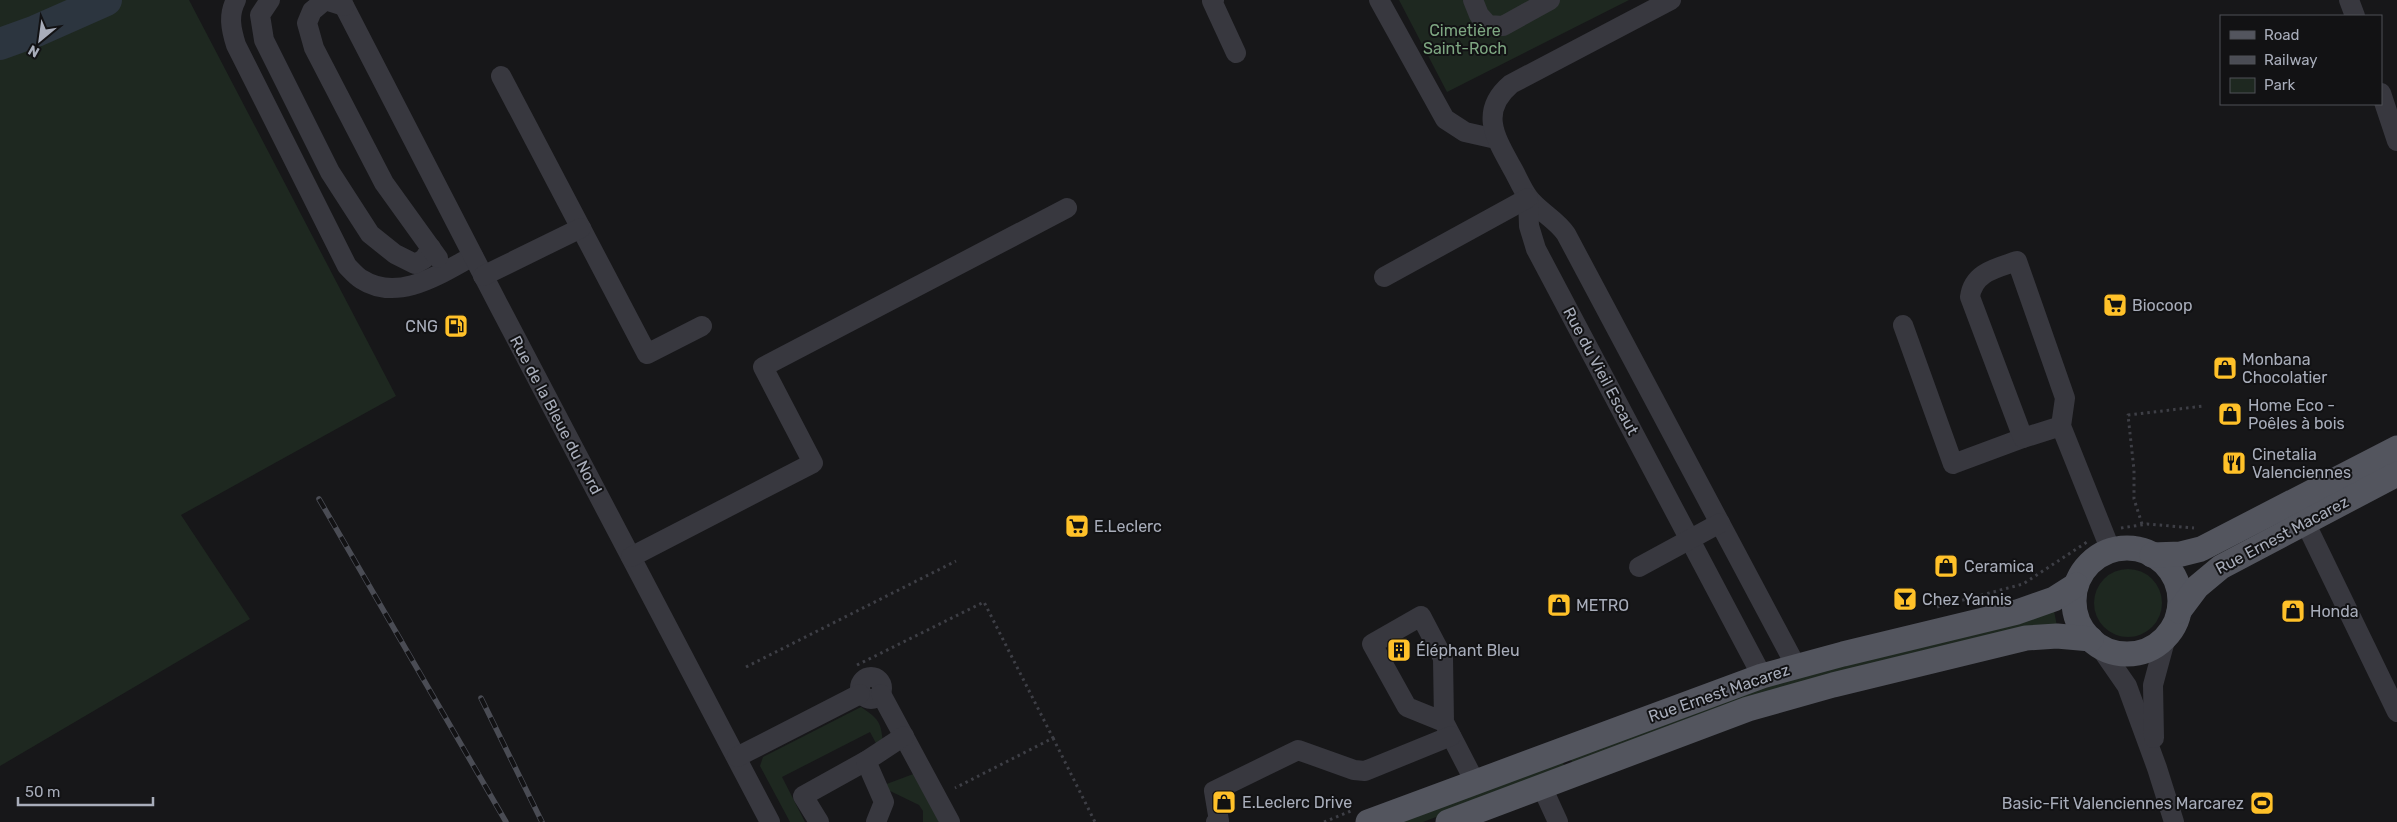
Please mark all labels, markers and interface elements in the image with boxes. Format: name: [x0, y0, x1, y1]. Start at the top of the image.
north arrow: [15, 15, 65, 65]
legend: [2220, 15, 2382, 105]
park label: Cimetière Saint-Roch: [1423, 21, 1507, 58]
text: Road: [2264, 26, 2300, 44]
text: N: [25, 41, 42, 61]
text: Railway: [2264, 51, 2318, 69]
text: Park: [2264, 76, 2295, 94]
supermarket icon: Biocoop: [2102, 292, 2128, 318]
place label: Biocoop: [2132, 296, 2192, 315]
street label: Rue du Vieil Escaut: [1559, 304, 1643, 438]
fuel station icon: CNG: [443, 313, 469, 339]
place label: CNG: [405, 317, 438, 336]
street label: Rue de la Bleue du Nord: [506, 332, 606, 498]
place label: Monbana Chocolatier: [2242, 350, 2327, 387]
shop icon: Monbana Chocolatier: [2212, 355, 2238, 381]
place label: Home Eco - Poêles à bois: [2248, 396, 2345, 433]
shop icon: Home Eco - Poêles à bois: [2217, 401, 2243, 427]
place label: Cinetalia Valenciennes: [2252, 445, 2351, 482]
restaurant icon: Cinetalia Valenciennes: [2221, 450, 2247, 476]
street label: Rue Ernest Macarez: [2212, 492, 2352, 578]
supermarket icon: E.Leclerc: [1064, 513, 1090, 539]
place label: E.Leclerc: [1094, 517, 1162, 536]
shop icon: Ceramica: [1933, 553, 1959, 579]
place label: Ceramica: [1964, 557, 2034, 576]
bar icon: Chez Yannis: [1892, 586, 1918, 612]
place label: Chez Yannis: [1922, 590, 2012, 609]
shop icon: METRO: [1546, 592, 1572, 618]
place label: METRO: [1576, 596, 1629, 615]
shop icon: Honda: [2280, 598, 2306, 624]
place label: Honda: [2310, 602, 2359, 621]
building icon: Éléphant Bleu: [1386, 637, 1412, 663]
place label: Éléphant Bleu: [1416, 641, 1520, 660]
street label: Rue Ernest Macarez: [1646, 660, 1792, 726]
scale bar: [18, 774, 152, 806]
text: 50 m: [25, 783, 60, 801]
shop icon: E.Leclerc Drive: [1211, 789, 1237, 815]
sports icon: Basic-Fit Valenciennes Marcarez: [2249, 790, 2275, 816]
place label: E.Leclerc Drive: [1242, 793, 1352, 812]
place label: Basic-Fit Valenciennes Marcarez: [2002, 794, 2244, 813]

